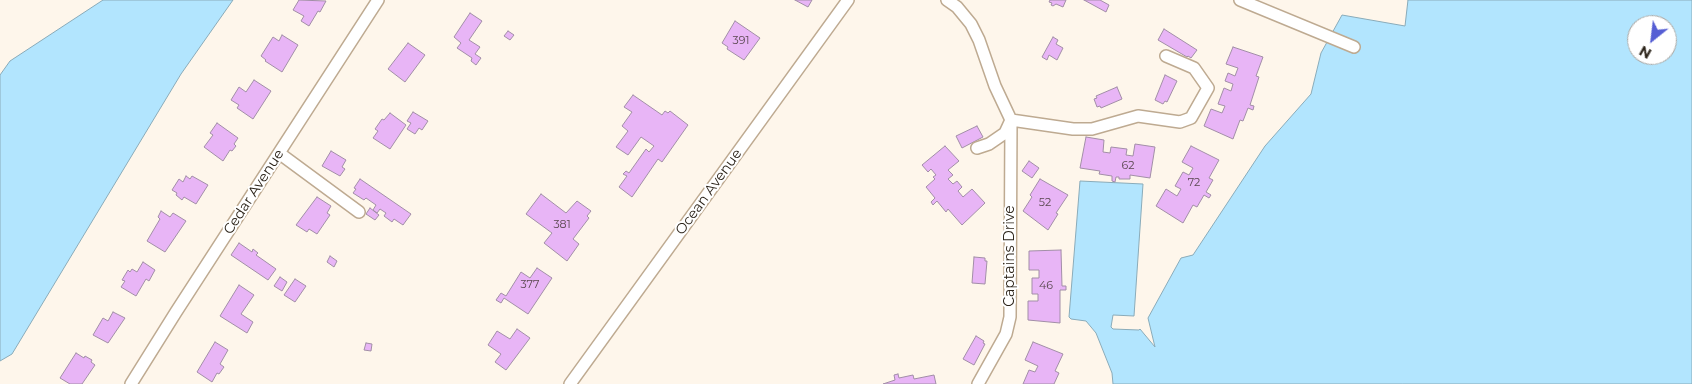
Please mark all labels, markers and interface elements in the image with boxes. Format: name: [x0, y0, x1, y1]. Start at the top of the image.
north arrow: [1627, 15, 1677, 65]
house number: 391: [733, 34, 749, 48]
text: N: [1636, 42, 1655, 63]
street label: Cedar Avenue: [220, 146, 288, 238]
street label: Ocean Avenue: [672, 146, 746, 238]
house number: 62: [1122, 159, 1134, 173]
house number: 72: [1188, 176, 1200, 190]
house number: 52: [1039, 196, 1051, 210]
street label: Captains Drive: [1002, 205, 1018, 307]
house number: 381: [553, 218, 571, 232]
house number: 377: [520, 278, 540, 292]
house number: 46: [1039, 279, 1053, 293]

